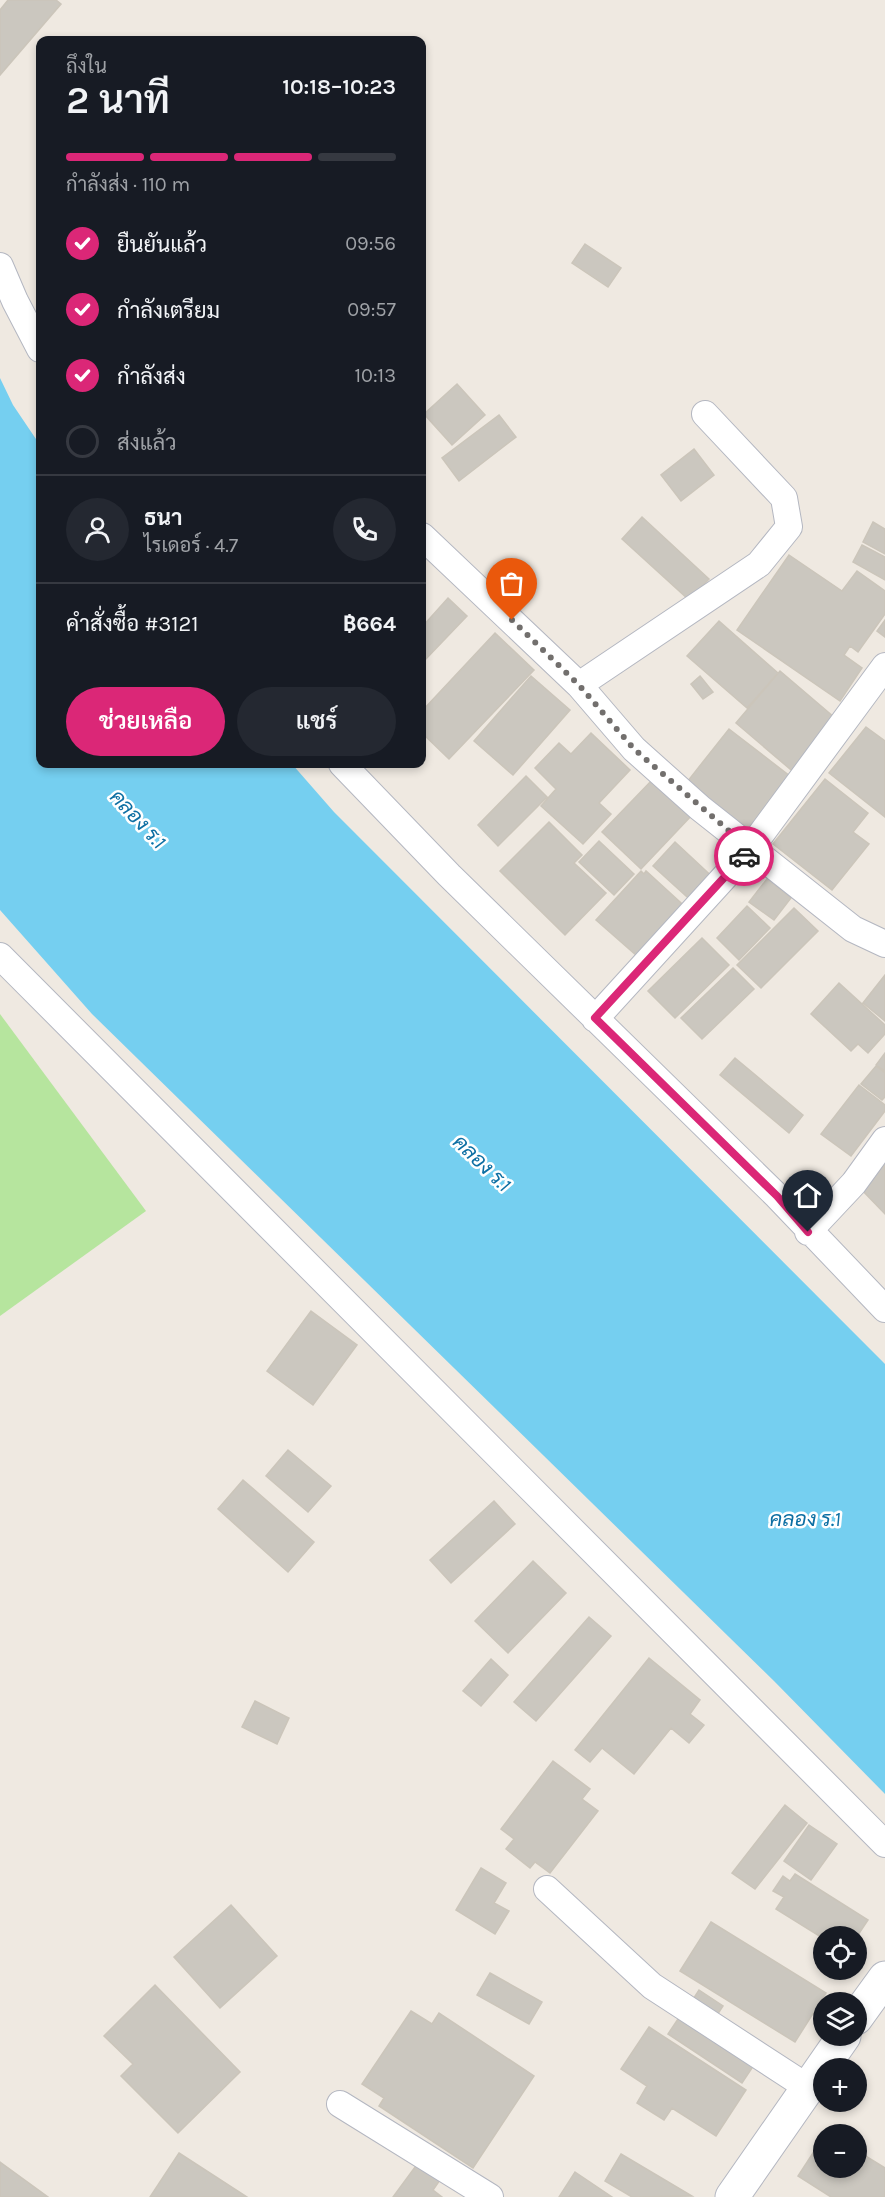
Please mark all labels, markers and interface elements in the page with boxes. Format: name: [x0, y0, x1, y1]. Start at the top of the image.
text: ถึงใน: [66, 55, 107, 78]
text: 10:18–10:23: [282, 74, 396, 100]
text: 2 นาที: [66, 77, 170, 123]
text: กำลังส่ง · 110 m: [66, 173, 190, 196]
icon: check: [66, 227, 99, 260]
text: ยืนยันแล้ว: [117, 232, 207, 258]
text: 09:56: [345, 232, 396, 255]
icon: check: [66, 293, 99, 326]
text: กำลังเตรียม: [117, 298, 220, 324]
text: 09:57: [347, 298, 396, 321]
icon: check: [66, 359, 99, 392]
text: กำลังส่ง: [117, 364, 186, 390]
text: 10:13: [354, 364, 396, 387]
text: ส่งแล้ว: [117, 430, 177, 456]
button: person: [66, 498, 129, 561]
button: phone: [333, 498, 396, 561]
text: ธนา: [144, 505, 182, 531]
text: ไรเดอร์ · 4.7: [144, 534, 238, 557]
pin: [486, 558, 537, 620]
icon: bag: [495, 567, 528, 600]
text: คำสั่งซื้อ #3121: [66, 611, 198, 637]
text: ฿664: [343, 611, 396, 637]
button: ช่วยเหลือ: [66, 687, 225, 756]
button: แชร์: [237, 687, 396, 756]
water label: คลอง ร.1: [105, 785, 171, 853]
courier: [714, 826, 774, 886]
icon: car: [728, 840, 761, 873]
water label: คลอง ร.1: [448, 1130, 516, 1196]
pin: [782, 1170, 833, 1232]
icon: home: [791, 1179, 824, 1212]
water label: คลอง ร.1: [769, 1507, 841, 1531]
map controls: [813, 1926, 867, 2178]
button: locate: [813, 1926, 867, 1980]
button: layers: [813, 1992, 867, 2046]
button: +: [813, 2058, 867, 2112]
button: −: [813, 2124, 867, 2178]

